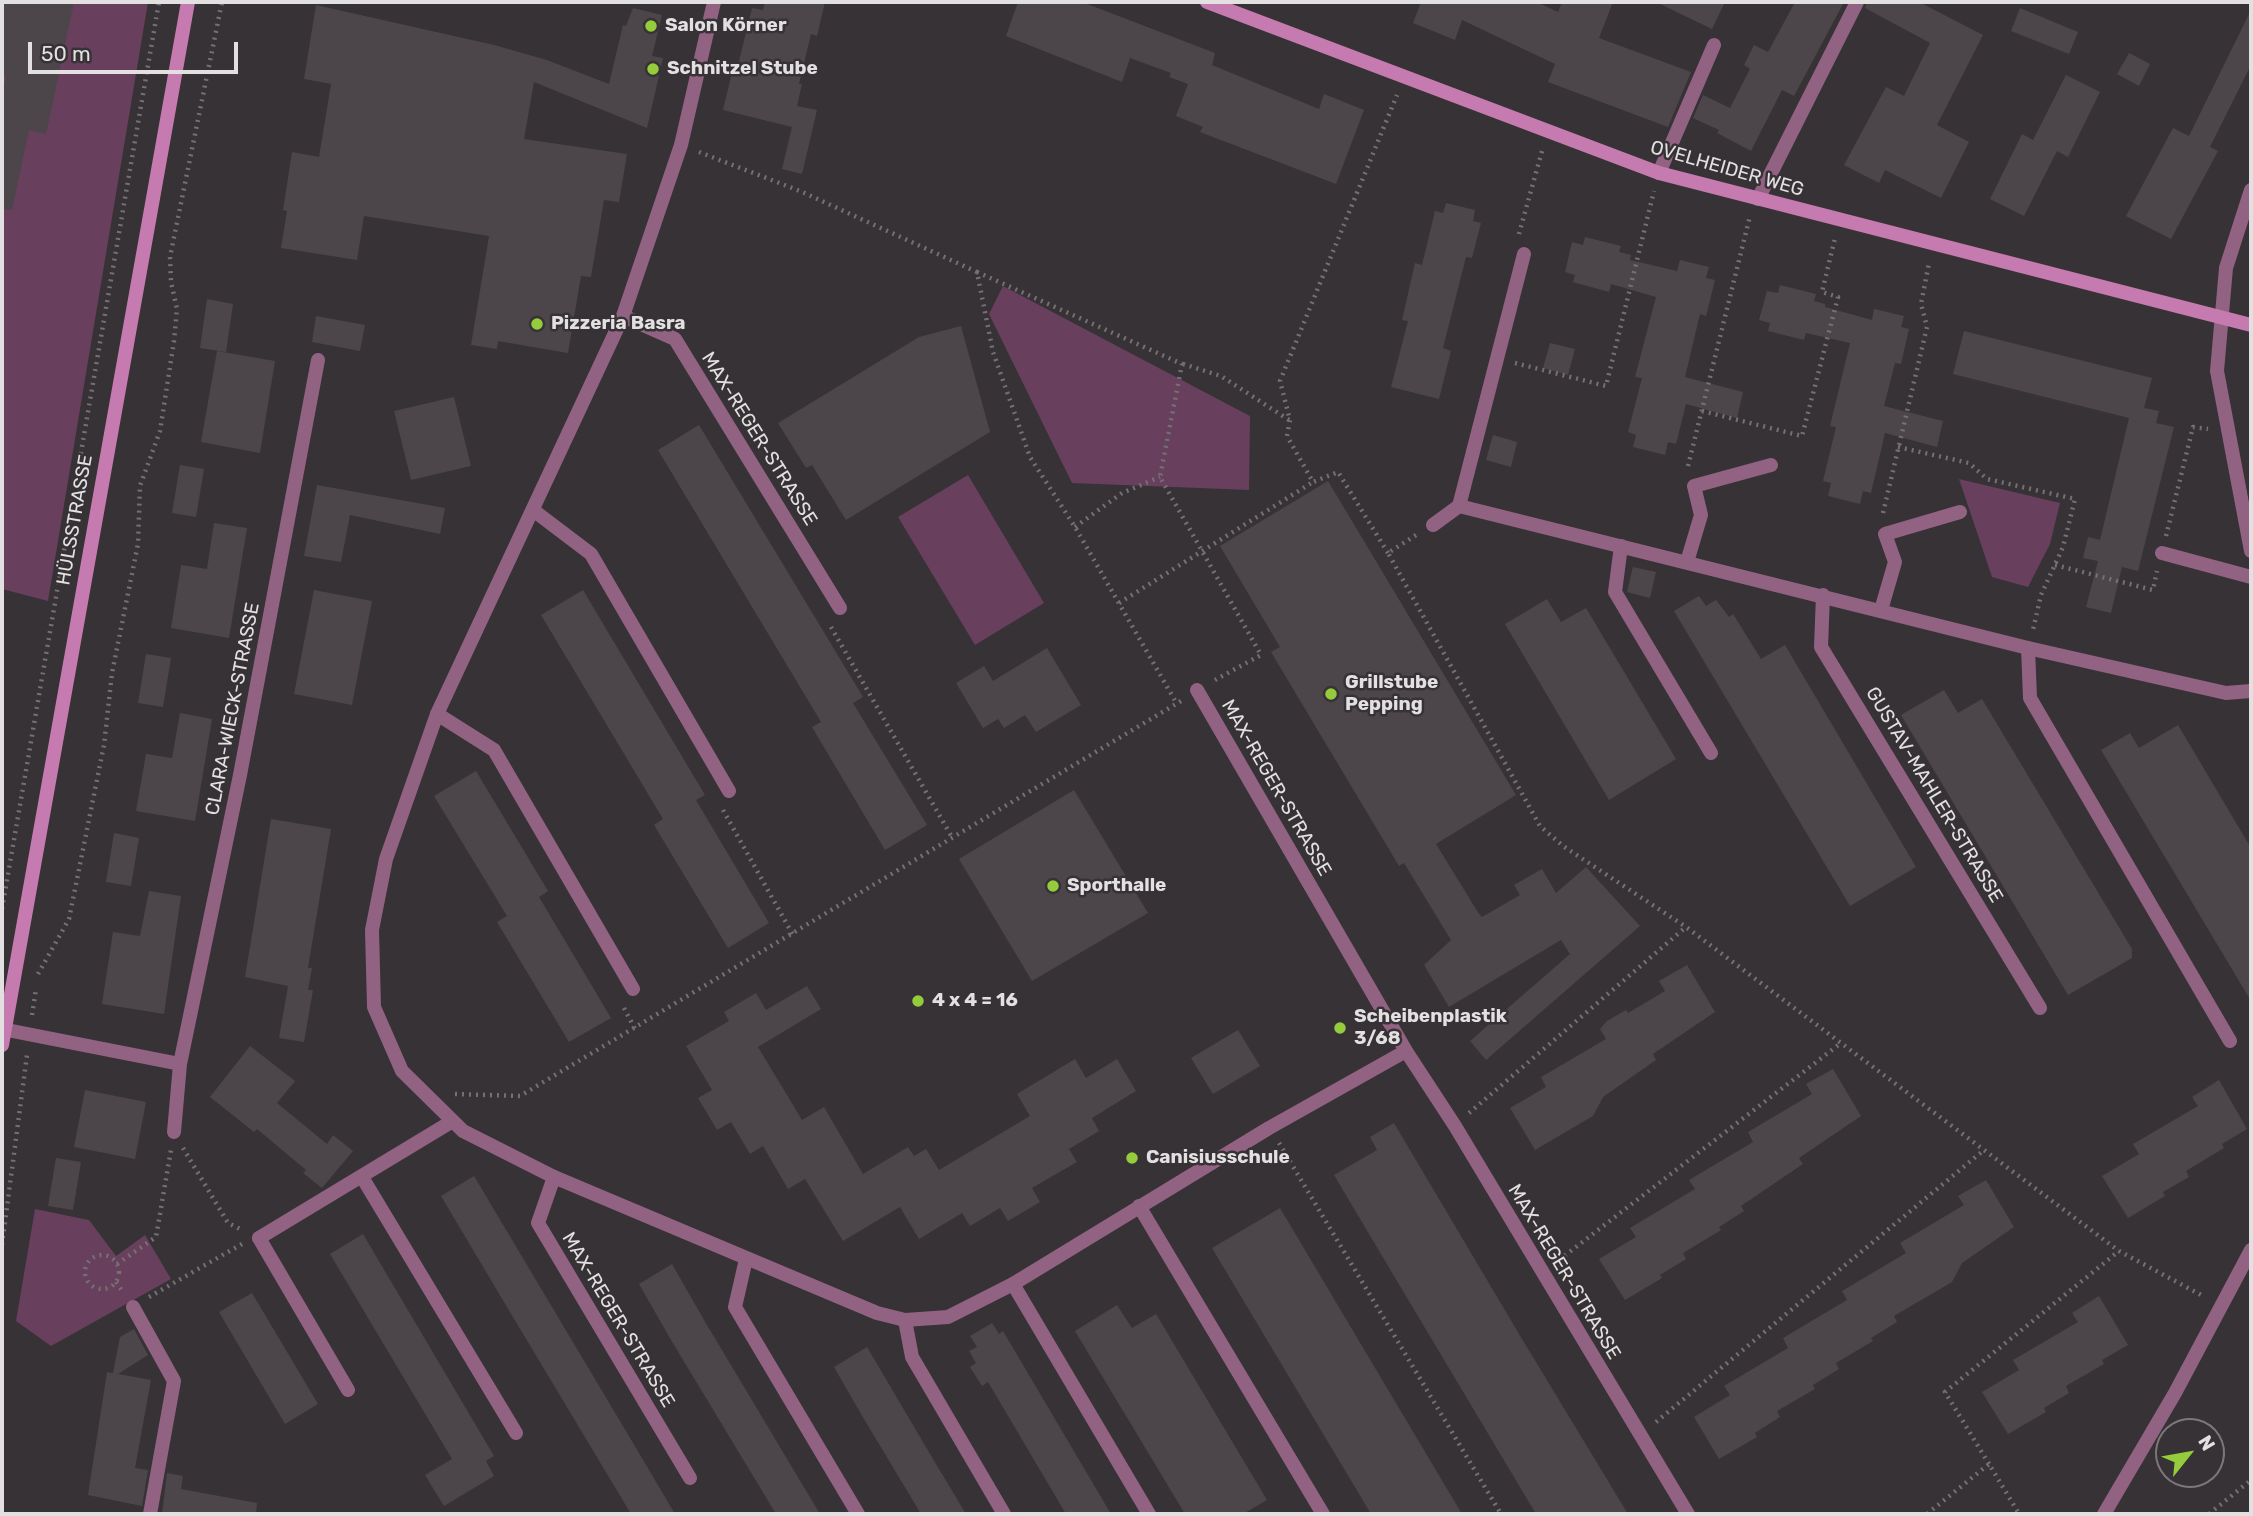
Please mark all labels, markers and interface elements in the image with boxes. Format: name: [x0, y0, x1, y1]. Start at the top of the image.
place label: Salon Körner: [665, 15, 787, 37]
marker: Salon Körner: [643, 18, 659, 34]
scale bar: [32, 28, 242, 72]
text: 50 m: [41, 41, 91, 66]
place label: Schnitzel Stube: [667, 58, 818, 80]
marker: Schnitzel Stube: [645, 61, 661, 77]
street label: OVELHEIDER WEG: [1648, 136, 1806, 202]
place label: Pizzeria Basra: [551, 313, 686, 335]
marker: Pizzeria Basra: [529, 316, 545, 332]
street label: MAX-REGER-STRASSE: [696, 348, 822, 530]
street label: HÜLSSTRASSE: [52, 453, 98, 587]
street label: CLARA-WIECK-STRASSE: [201, 601, 265, 817]
place label: Grillstube Pepping: [1345, 672, 1438, 716]
street label: GUSTAV-MAHLER-STRASSE: [1861, 683, 2007, 907]
marker: Grillstube Pepping: [1323, 686, 1339, 702]
street label: MAX-REGER-STRASSE: [1216, 696, 1336, 880]
place label: Sporthalle: [1067, 875, 1166, 897]
marker: Sporthalle: [1045, 878, 1061, 894]
place label: 4 x 4 = 16: [932, 990, 1018, 1012]
marker: 4 x 4 = 16: [910, 993, 926, 1009]
place label: Scheibenplastik 3/68: [1354, 1006, 1507, 1050]
marker: Scheibenplastik 3/68: [1332, 1020, 1348, 1036]
place label: Canisiusschule: [1146, 1147, 1290, 1169]
marker: Canisiusschule: [1124, 1150, 1140, 1166]
street label: MAX-REGER-STRASSE: [1503, 1180, 1625, 1364]
street label: MAX-REGER-STRASSE: [557, 1228, 679, 1412]
north arrow: [2155, 1418, 2225, 1488]
text: N: [2193, 1431, 2220, 1455]

